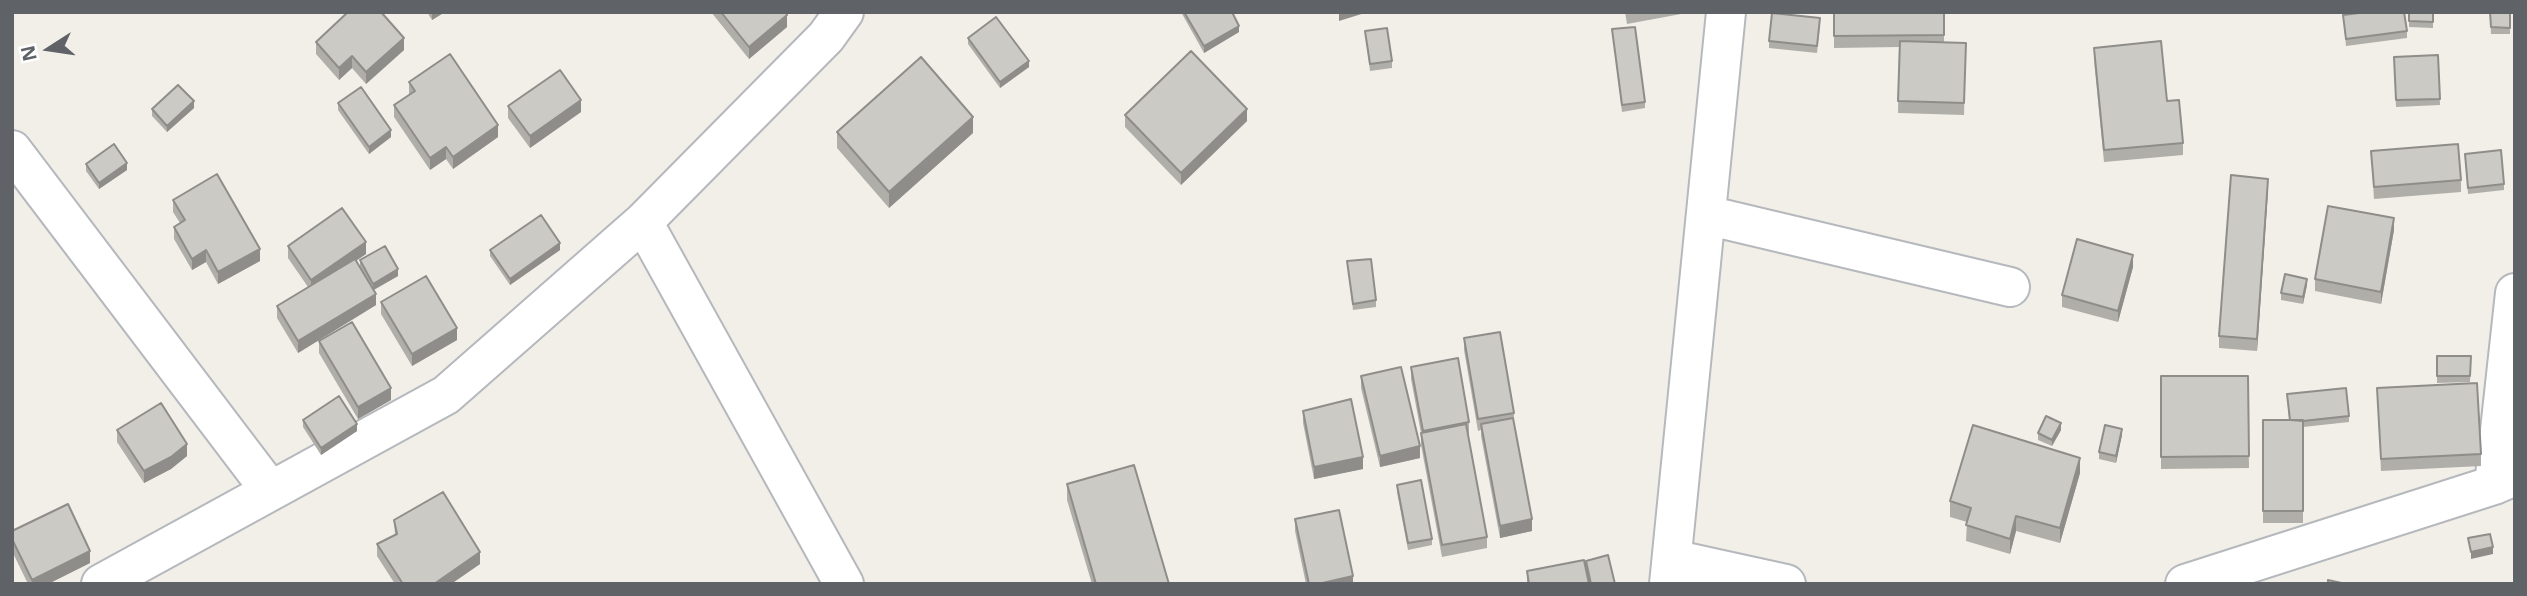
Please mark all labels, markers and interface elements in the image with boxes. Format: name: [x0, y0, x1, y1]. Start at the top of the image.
north arrow: [14, 14, 84, 84]
text: N: [14, 43, 43, 64]

